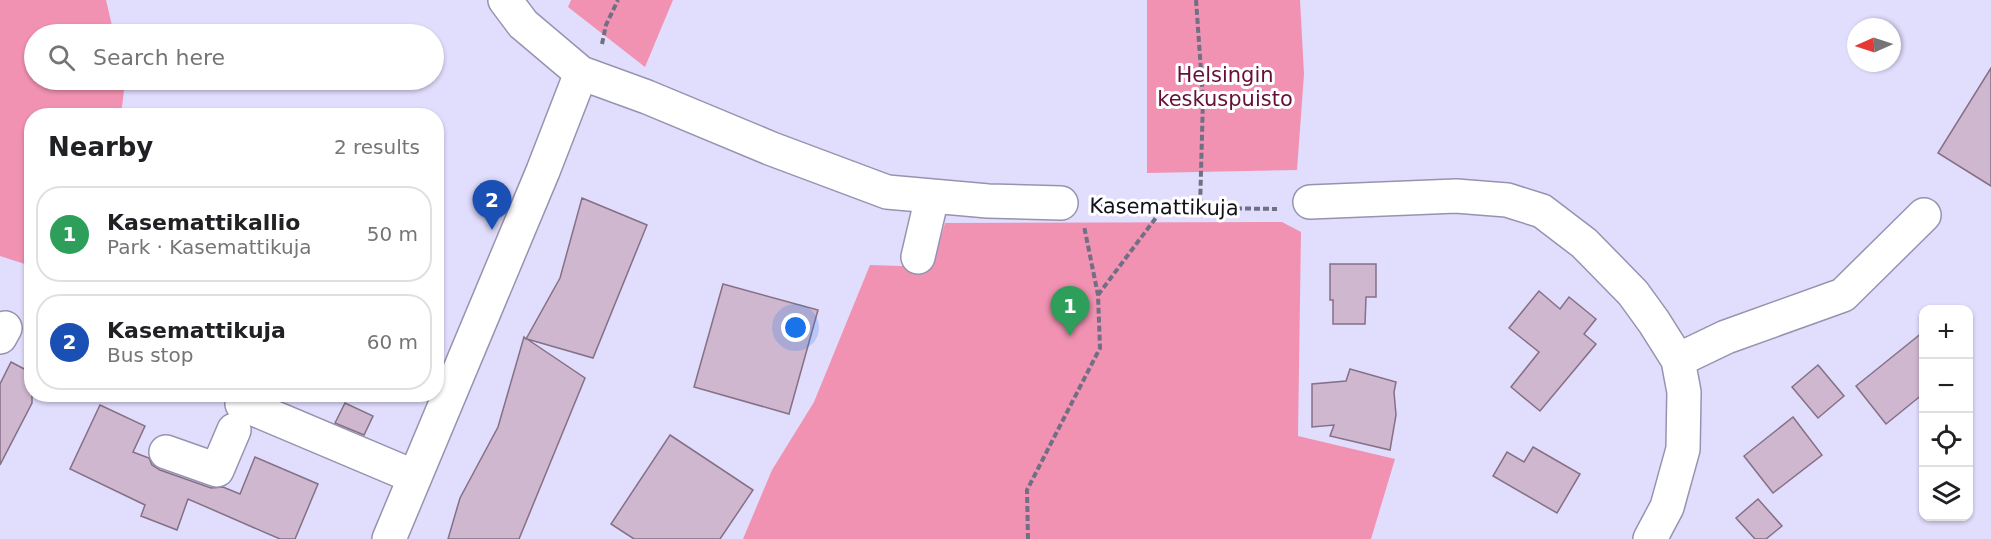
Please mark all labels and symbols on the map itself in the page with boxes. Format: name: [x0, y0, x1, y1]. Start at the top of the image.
north arrow: [1847, 18, 1901, 72]
park label: Helsingin keskuspuisto: [1157, 63, 1293, 111]
pin: 2: [472, 180, 512, 230]
street label: Kasemattikuja: [1089, 194, 1239, 220]
pin: 1: [1050, 286, 1090, 336]
your location: [781, 313, 810, 342]

